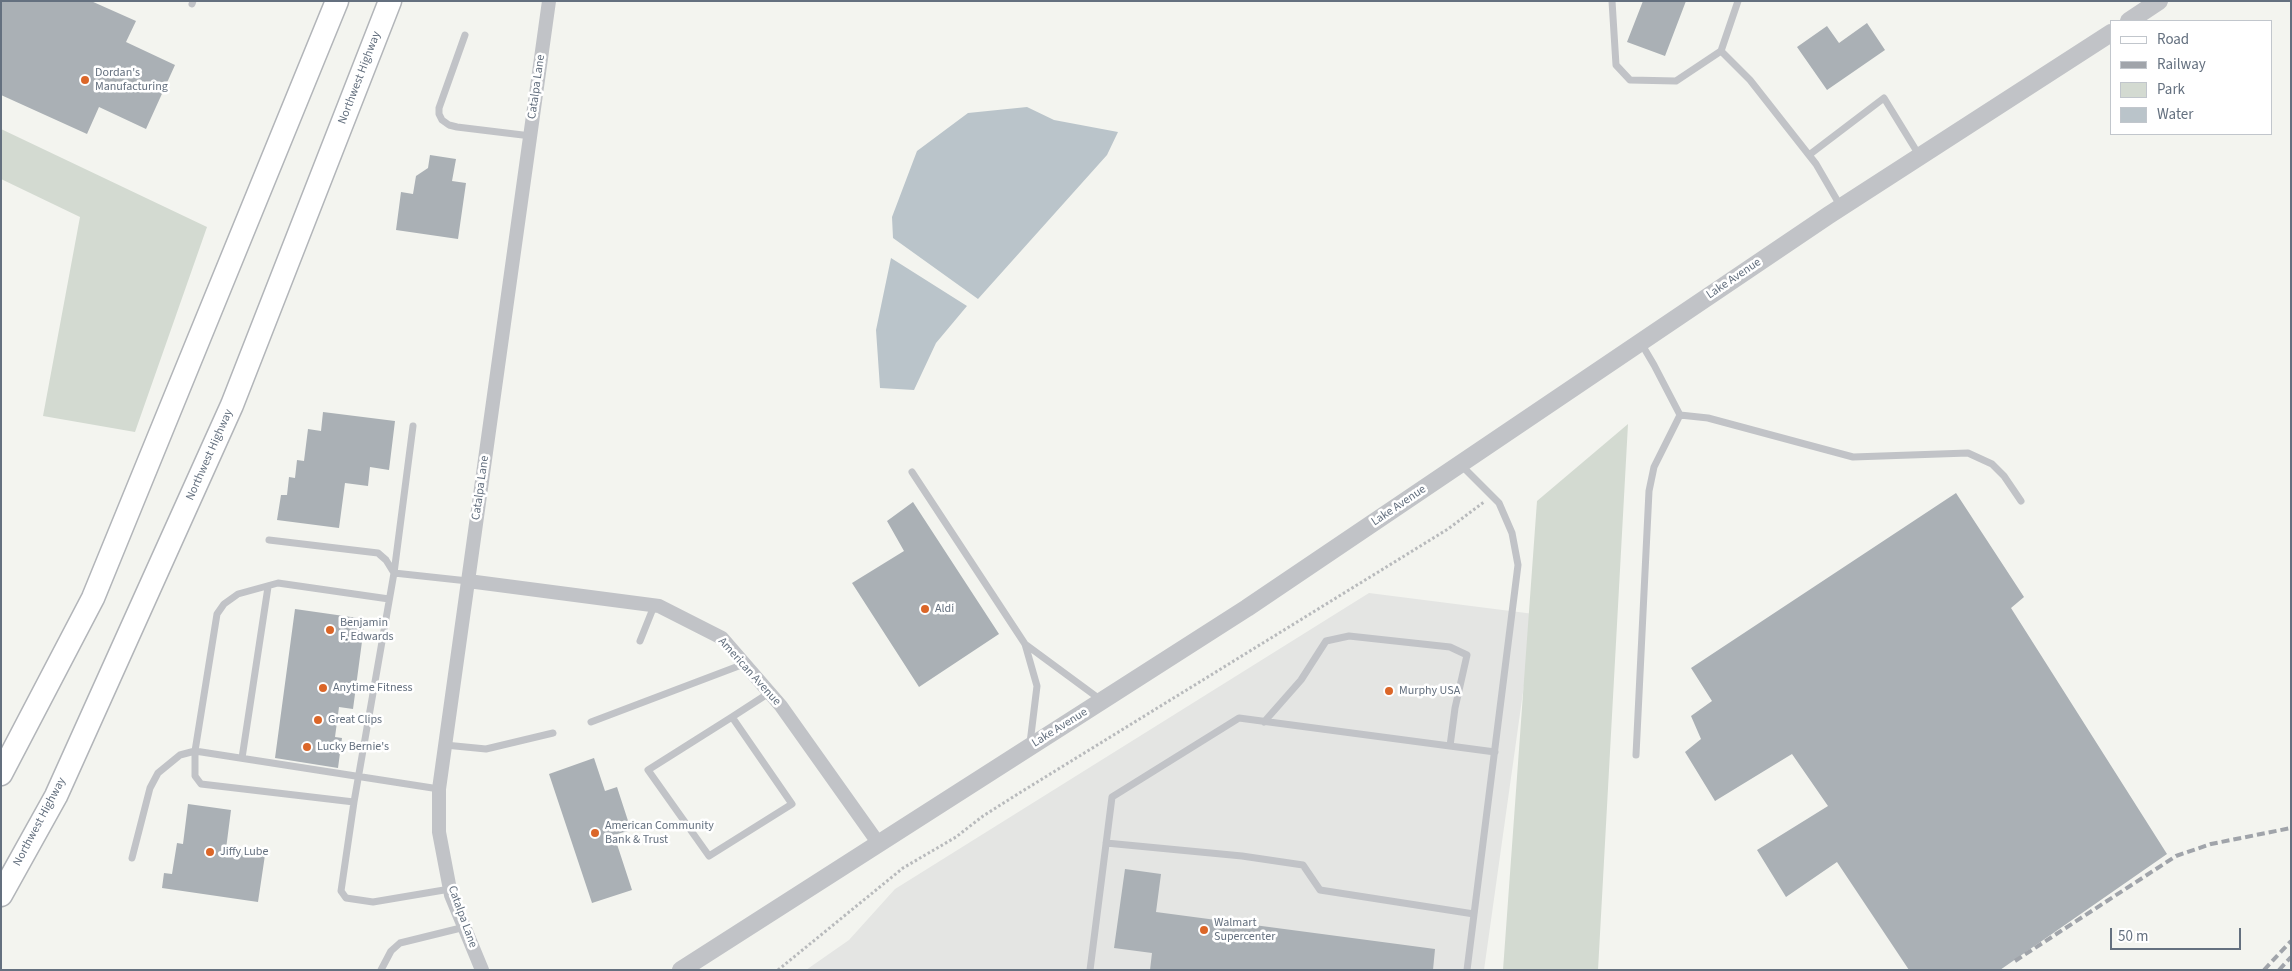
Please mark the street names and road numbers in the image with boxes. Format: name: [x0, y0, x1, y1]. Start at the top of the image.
street label: Northwest Highway: [336, 30, 384, 126]
street label: Catalpa Lane: [525, 54, 549, 120]
street label: Lake Avenue: [1704, 255, 1764, 303]
street label: Northwest Highway: [183, 407, 237, 503]
street label: Catalpa Lane: [469, 455, 493, 521]
street label: Lake Avenue: [1369, 482, 1429, 530]
street label: American Avenue: [715, 635, 783, 709]
street label: Lake Avenue: [1029, 705, 1091, 751]
street label: Northwest Highway: [11, 775, 69, 869]
street label: Catalpa Lane: [444, 884, 480, 950]

